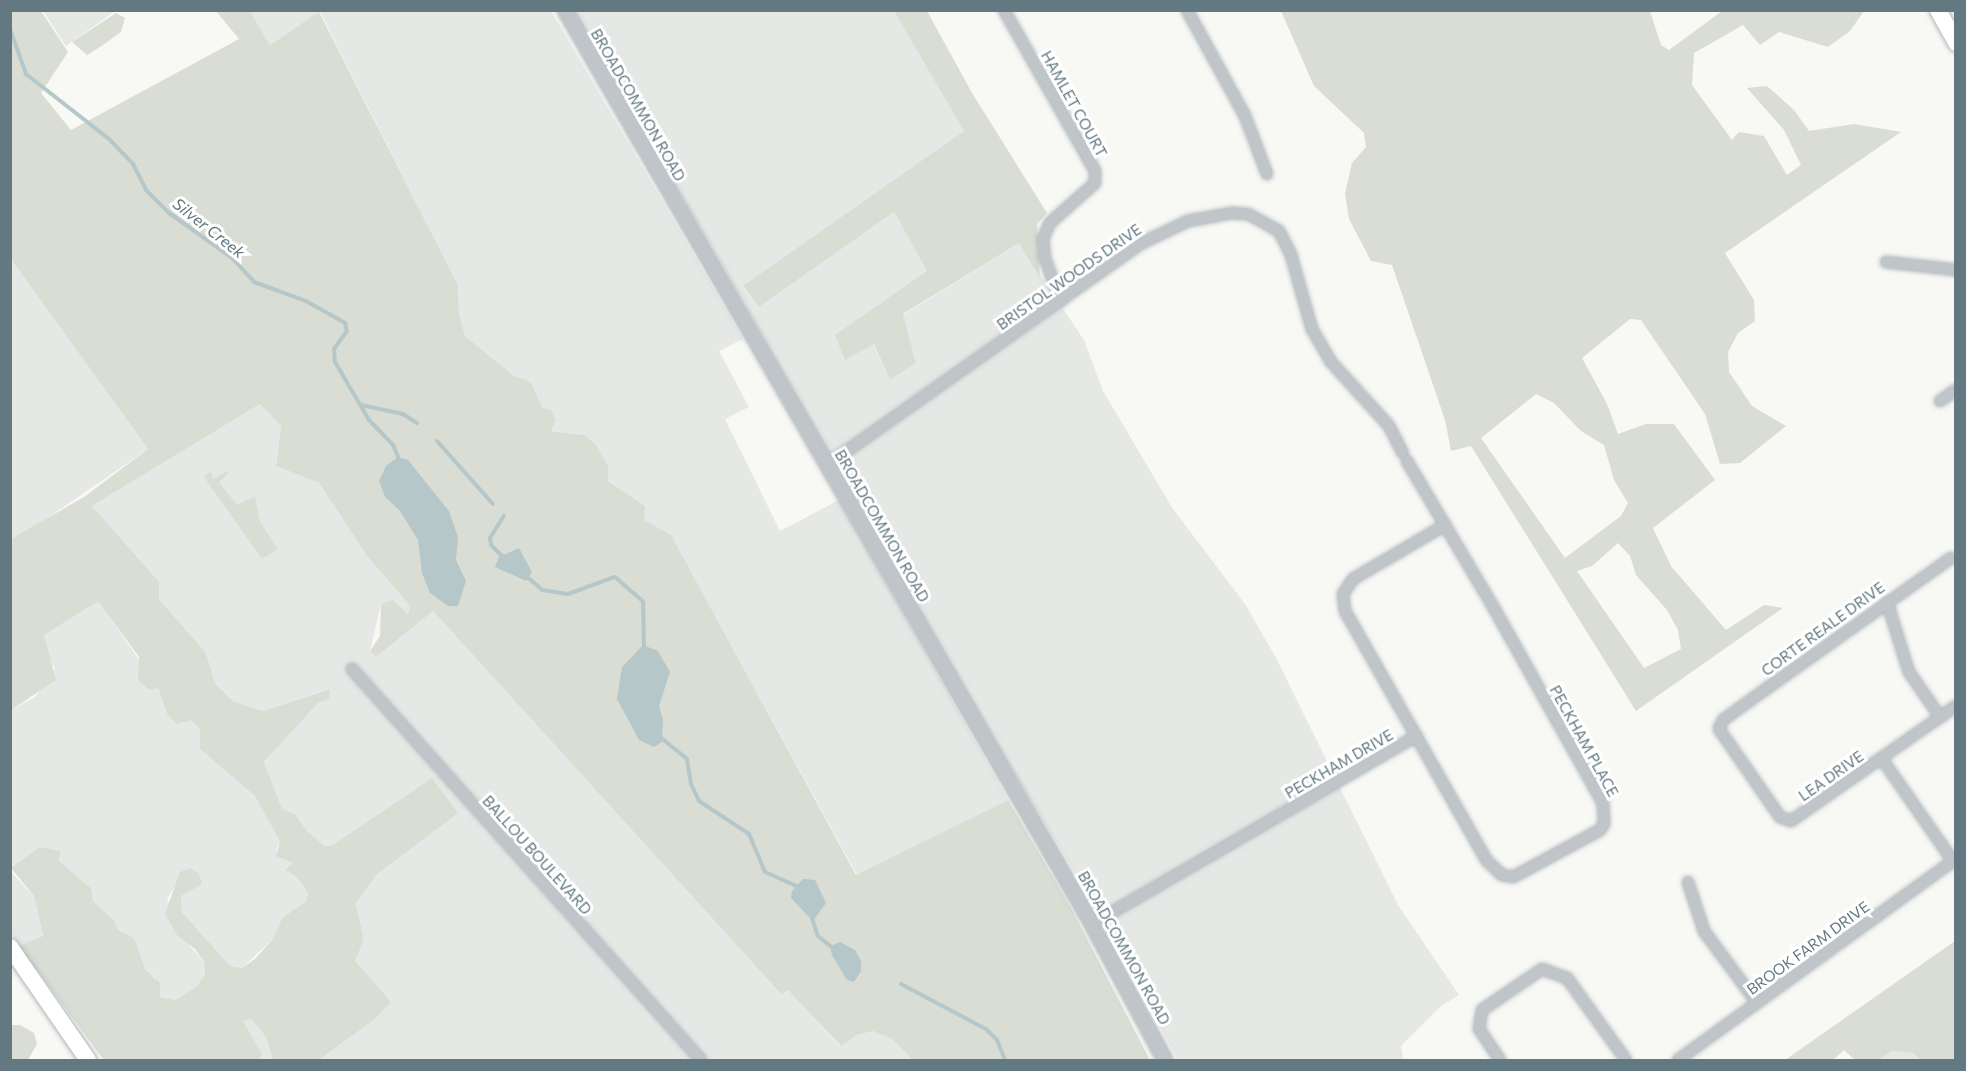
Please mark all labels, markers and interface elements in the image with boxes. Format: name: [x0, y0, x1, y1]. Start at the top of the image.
street label: BROADCOMMON ROAD: [587, 26, 689, 184]
street label: HAMLET COURT: [1037, 48, 1111, 160]
water label: Silver Creek: [169, 194, 249, 262]
street label: BRISTOL WOODS DRIVE: [993, 220, 1145, 334]
street label: BROADCOMMON ROAD: [831, 447, 933, 605]
street label: CORTE REALE DRIVE: [1758, 578, 1888, 680]
street label: PECKHAM PLACE: [1546, 682, 1622, 800]
street label: PECKHAM DRIVE: [1282, 726, 1396, 802]
street label: LEA DRIVE: [1795, 747, 1867, 805]
street label: BALLOU BOULEVARD: [479, 792, 595, 918]
street label: BROADCOMMON ROAD: [1074, 868, 1174, 1028]
street label: BROOK FARM DRIVE: [1743, 897, 1873, 999]

